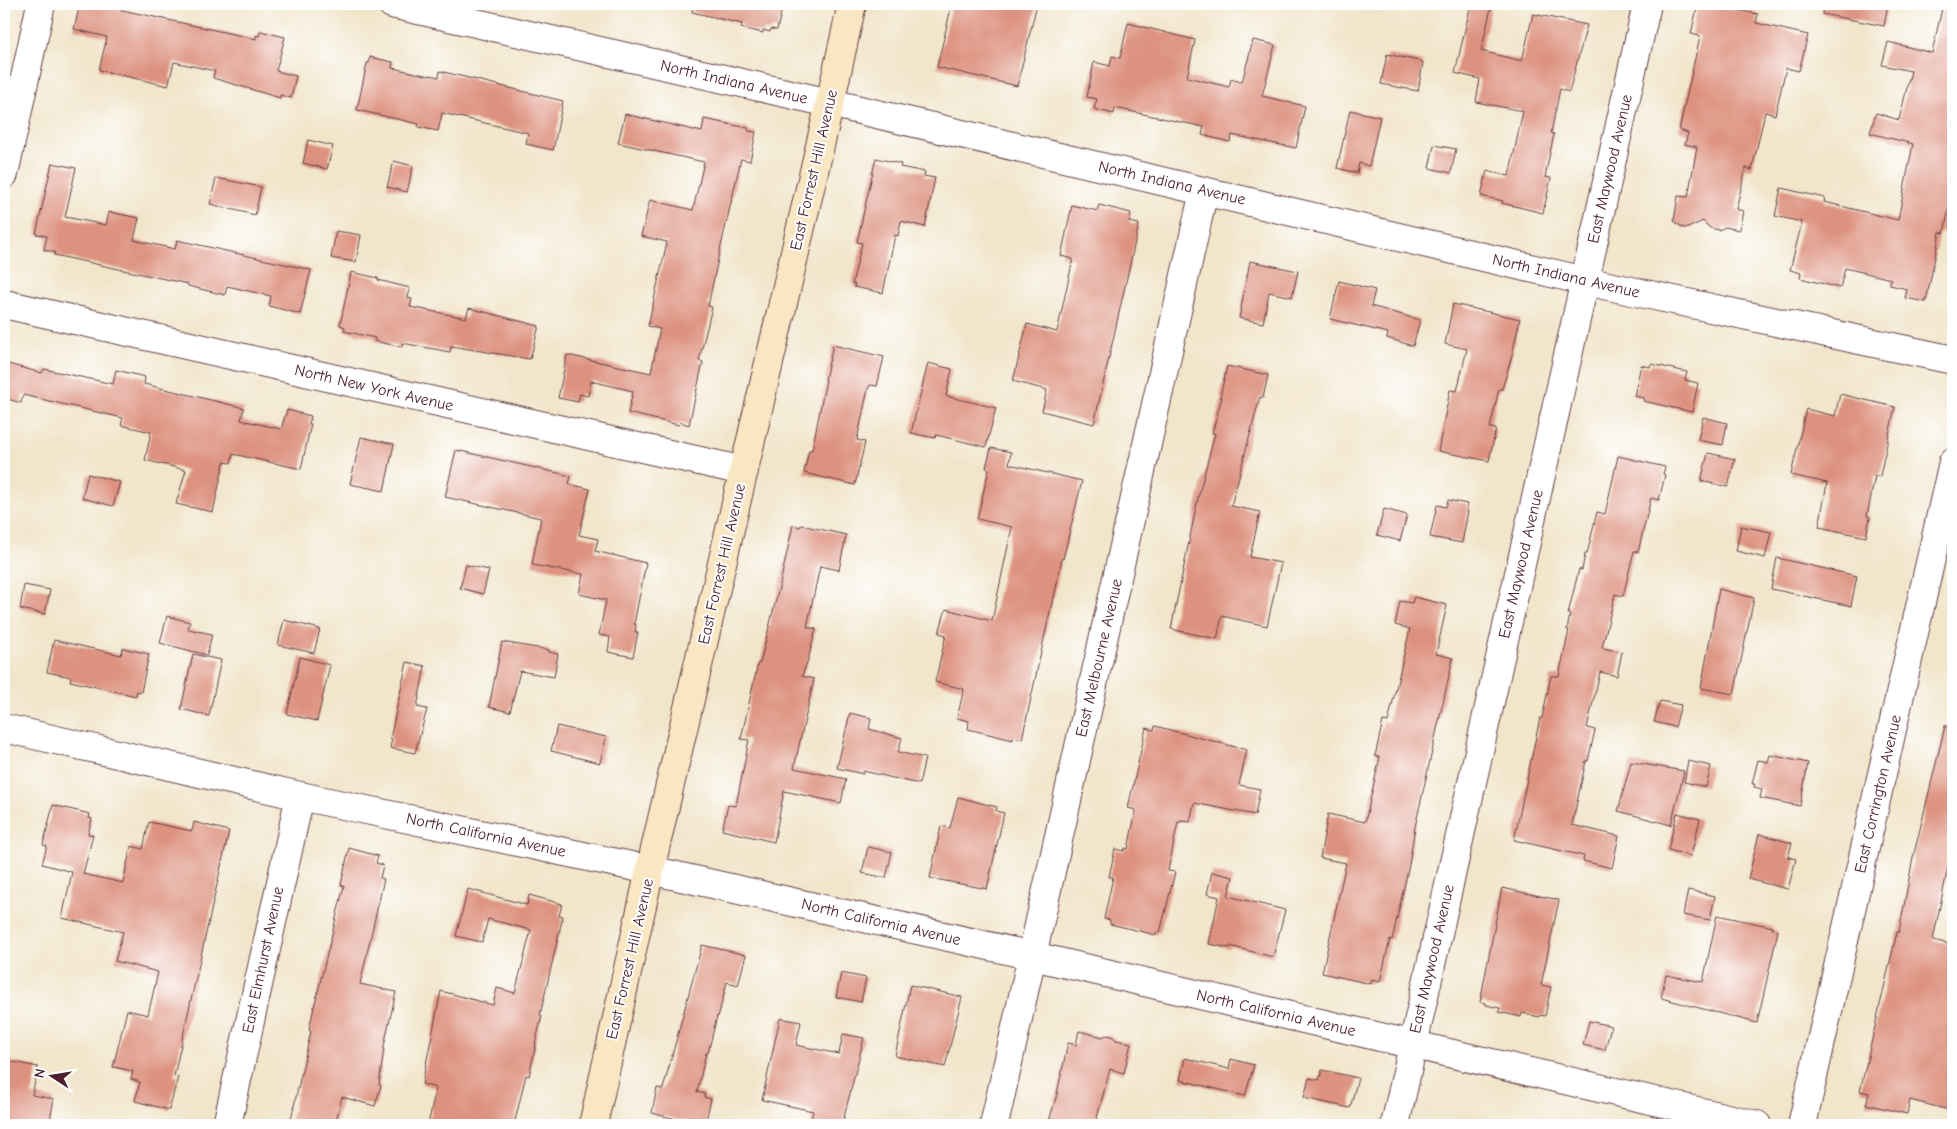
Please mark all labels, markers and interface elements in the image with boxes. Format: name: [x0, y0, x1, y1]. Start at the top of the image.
street label: North Indiana Avenue: [659, 56, 809, 108]
street label: East Forrest Hill Avenue: [787, 88, 841, 252]
street label: East Maywood Avenue: [1584, 93, 1636, 245]
street label: North Indiana Avenue: [1097, 157, 1247, 209]
street label: North Indiana Avenue: [1491, 250, 1641, 302]
street label: North New York Avenue: [293, 361, 455, 415]
street label: East Forrest Hill Avenue: [695, 482, 749, 646]
street label: East Maywood Avenue: [1495, 488, 1547, 640]
street label: East Melbourne Avenue: [1072, 577, 1126, 739]
street label: East Corrington Avenue: [1851, 713, 1905, 875]
street label: North California Avenue: [404, 809, 568, 861]
street label: East Forrest Hill Avenue: [603, 877, 657, 1041]
street label: East Maywood Avenue: [1406, 883, 1458, 1035]
street label: East Elmhurst Avenue: [239, 885, 287, 1035]
street label: North California Avenue: [800, 895, 962, 949]
street label: North California Avenue: [1195, 986, 1357, 1040]
north arrow: [28, 1052, 78, 1102]
text: N: [31, 1067, 49, 1080]

